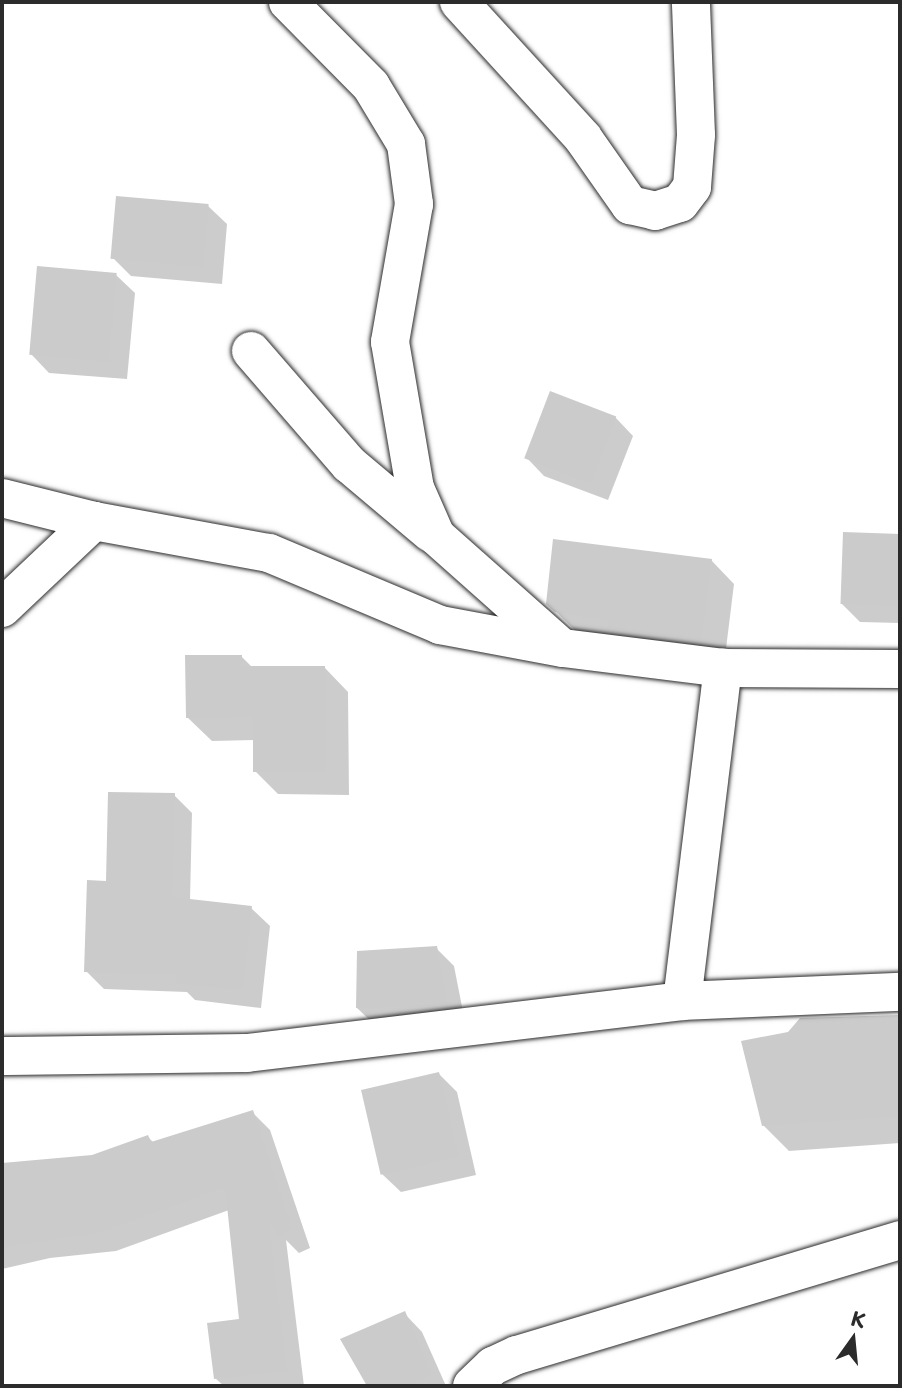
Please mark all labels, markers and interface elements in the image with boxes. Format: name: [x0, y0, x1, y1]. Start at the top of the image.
text: K: [848, 1303, 869, 1334]
north arrow: [818, 1304, 888, 1374]

